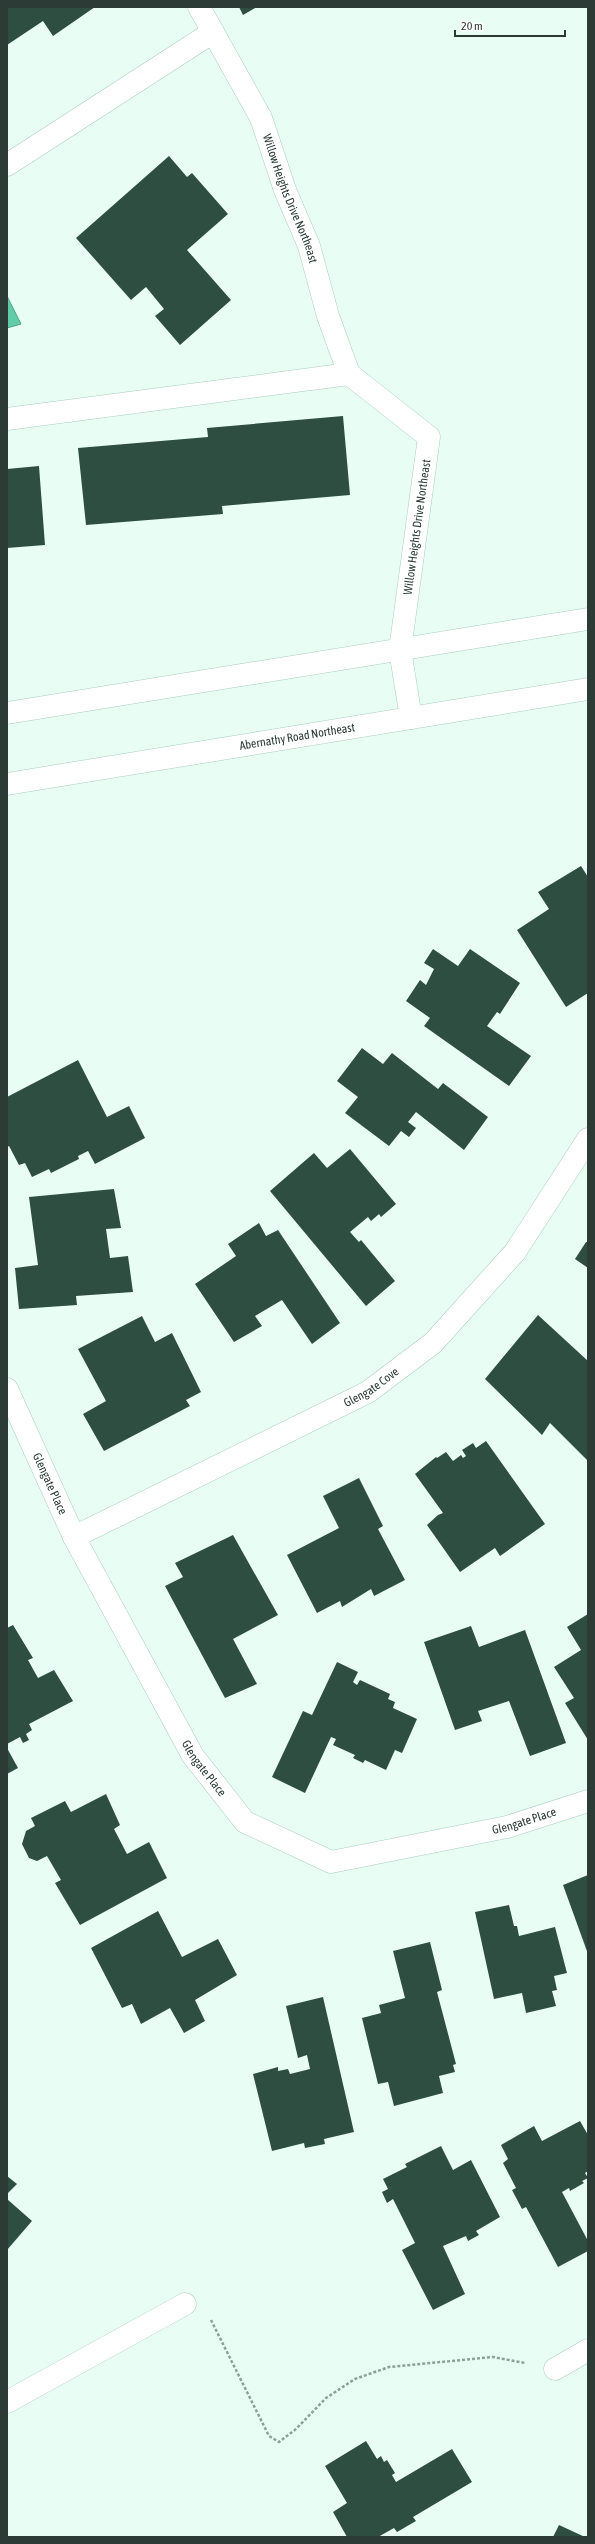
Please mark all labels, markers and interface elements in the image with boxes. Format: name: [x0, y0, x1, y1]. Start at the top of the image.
scale bar: [455, 12, 565, 38]
text: 20 m: [461, 19, 483, 33]
street label: Willow Heights Drive Northeast: [260, 132, 320, 265]
street label: Willow Heights Drive Northeast: [401, 458, 434, 596]
street label: Abernathy Road Northeast: [238, 720, 356, 753]
street label: Glengate Cove: [341, 1364, 401, 1410]
street label: Glengate Place: [30, 1451, 70, 1517]
street label: Glengate Place: [179, 1738, 229, 1799]
street label: Glengate Place: [491, 1805, 558, 1837]

